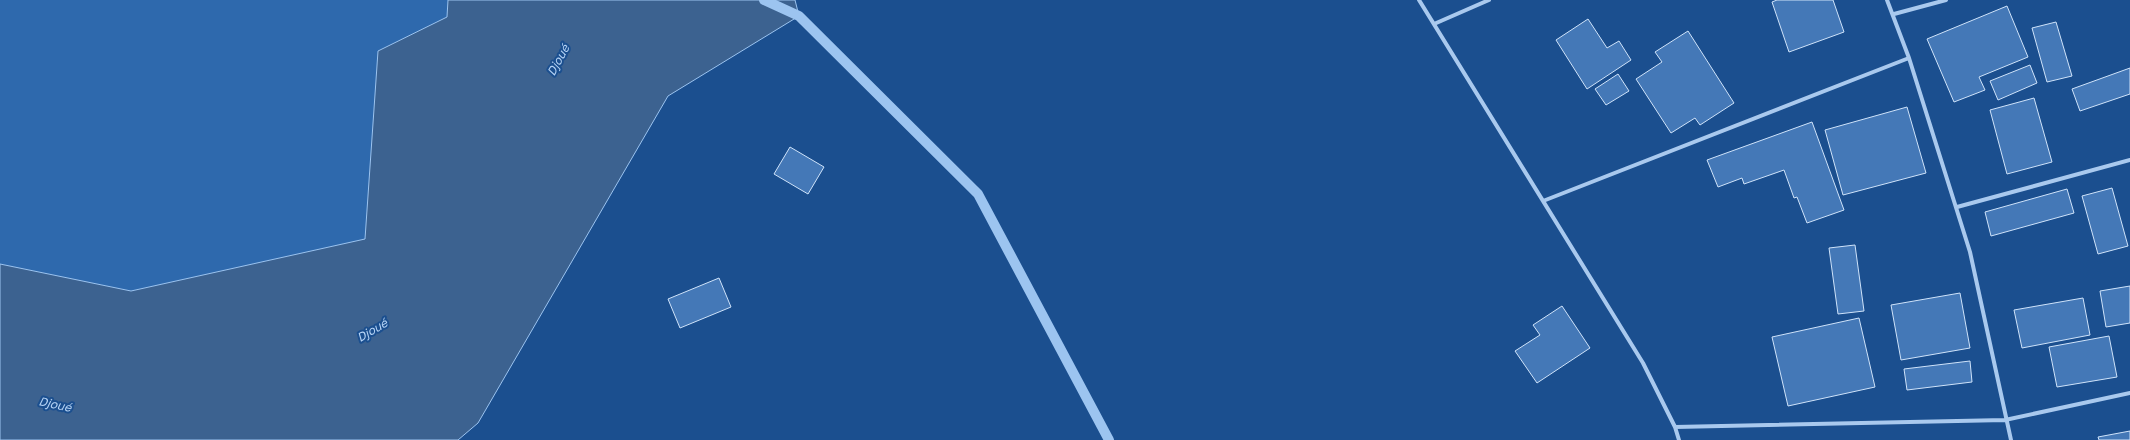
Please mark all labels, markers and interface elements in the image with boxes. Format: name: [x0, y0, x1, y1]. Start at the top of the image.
water label: Djoué: [543, 41, 573, 78]
water label: Djoué: [354, 315, 391, 345]
water label: Djoué: [37, 393, 74, 415]

